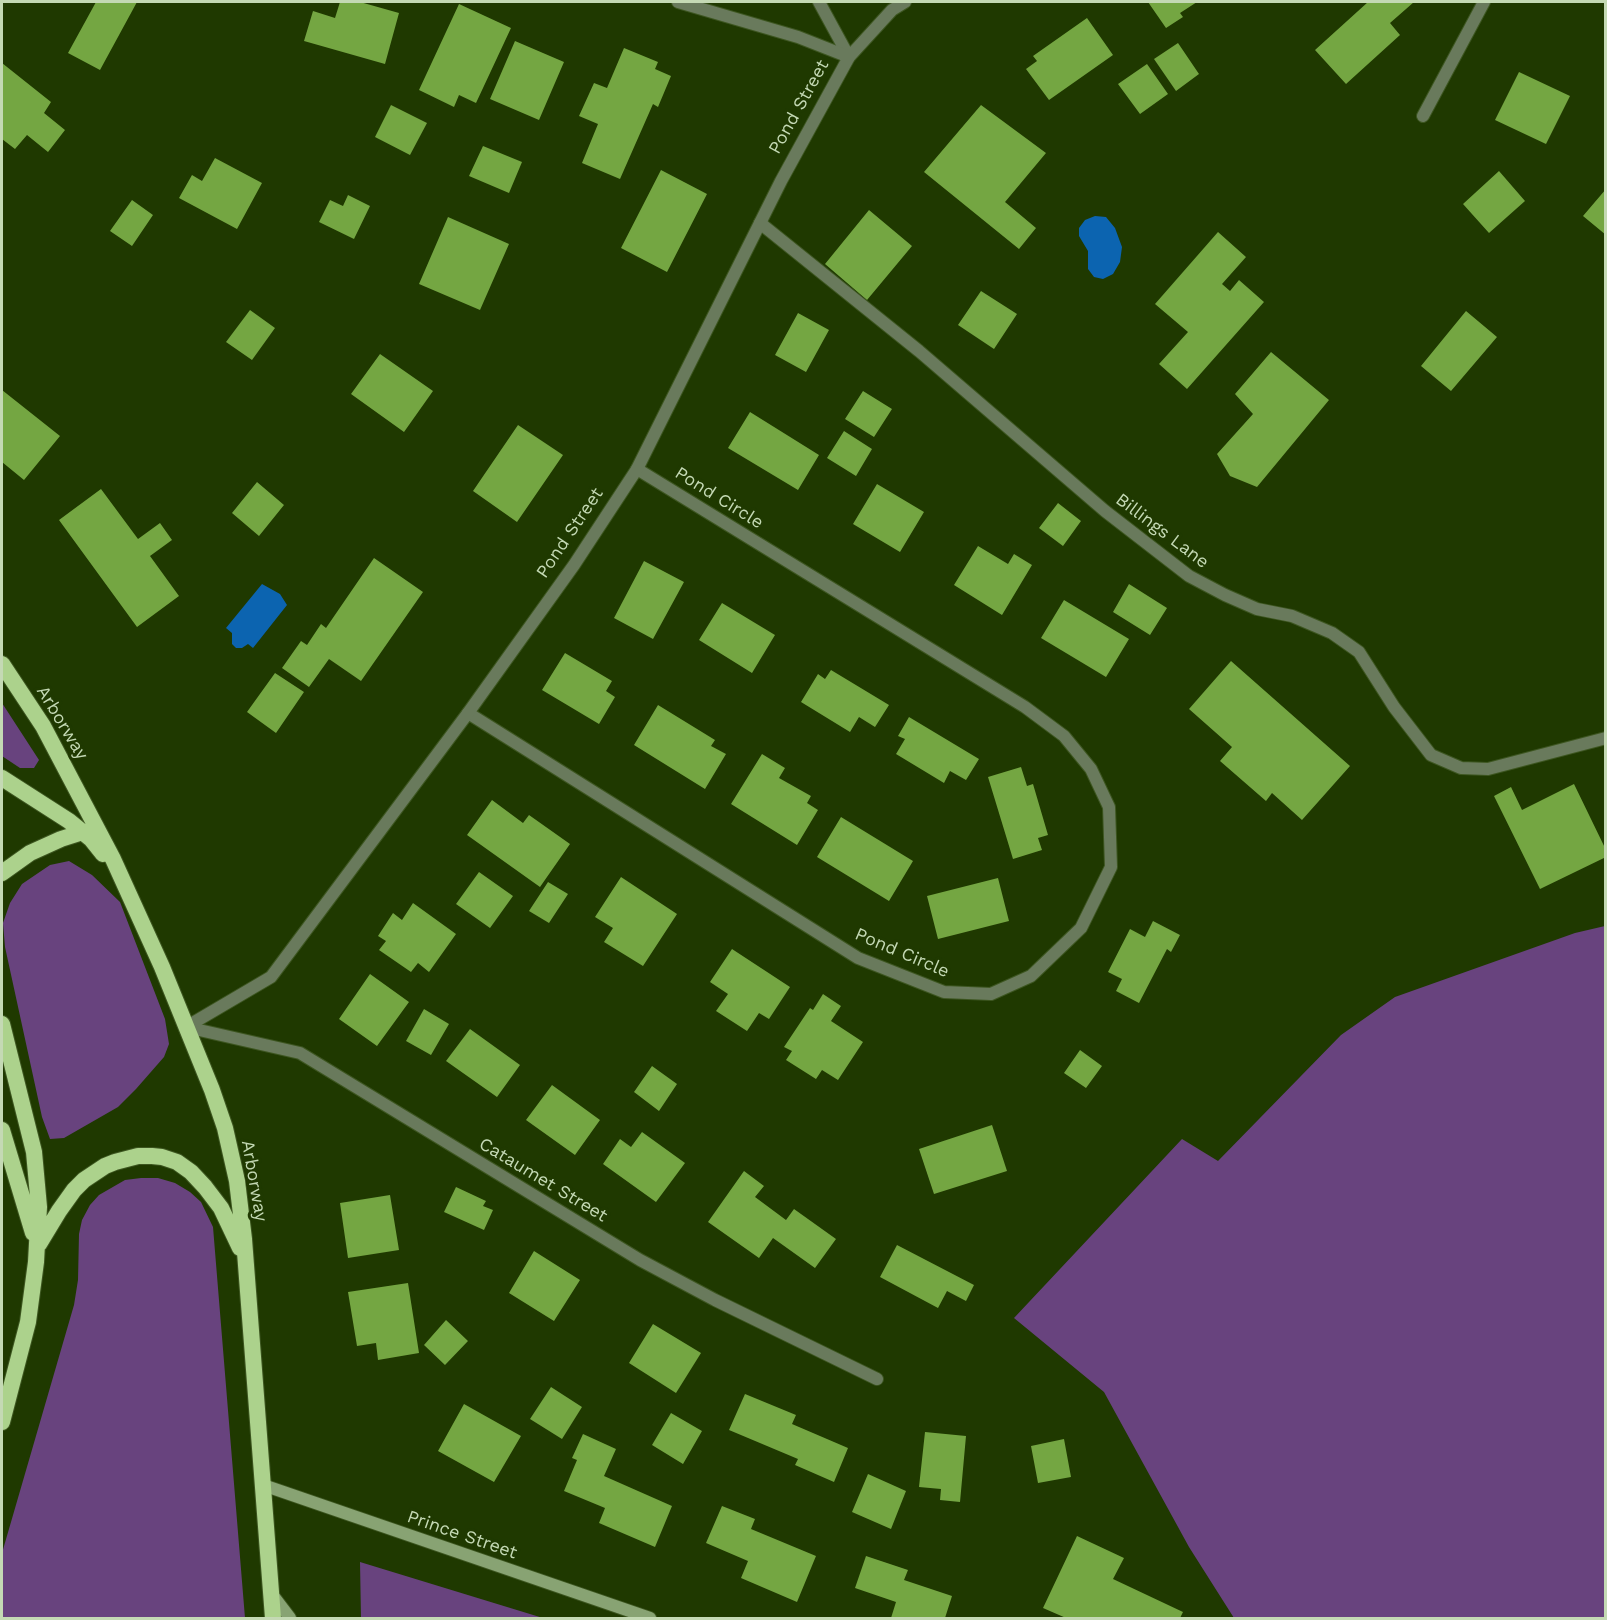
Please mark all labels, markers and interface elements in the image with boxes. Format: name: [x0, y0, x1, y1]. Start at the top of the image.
street label: Pond Street: [764, 56, 834, 158]
street label: Pond Circle: [671, 462, 767, 534]
street label: Pond Street: [532, 484, 608, 582]
street label: Billings Lane: [1111, 489, 1213, 573]
street label: Arborway: [32, 682, 92, 764]
street label: Pond Circle: [852, 923, 952, 983]
street label: Cataumet Street: [475, 1133, 611, 1227]
street label: Arborway: [236, 1139, 272, 1223]
street label: Prince Street: [404, 1506, 520, 1564]

